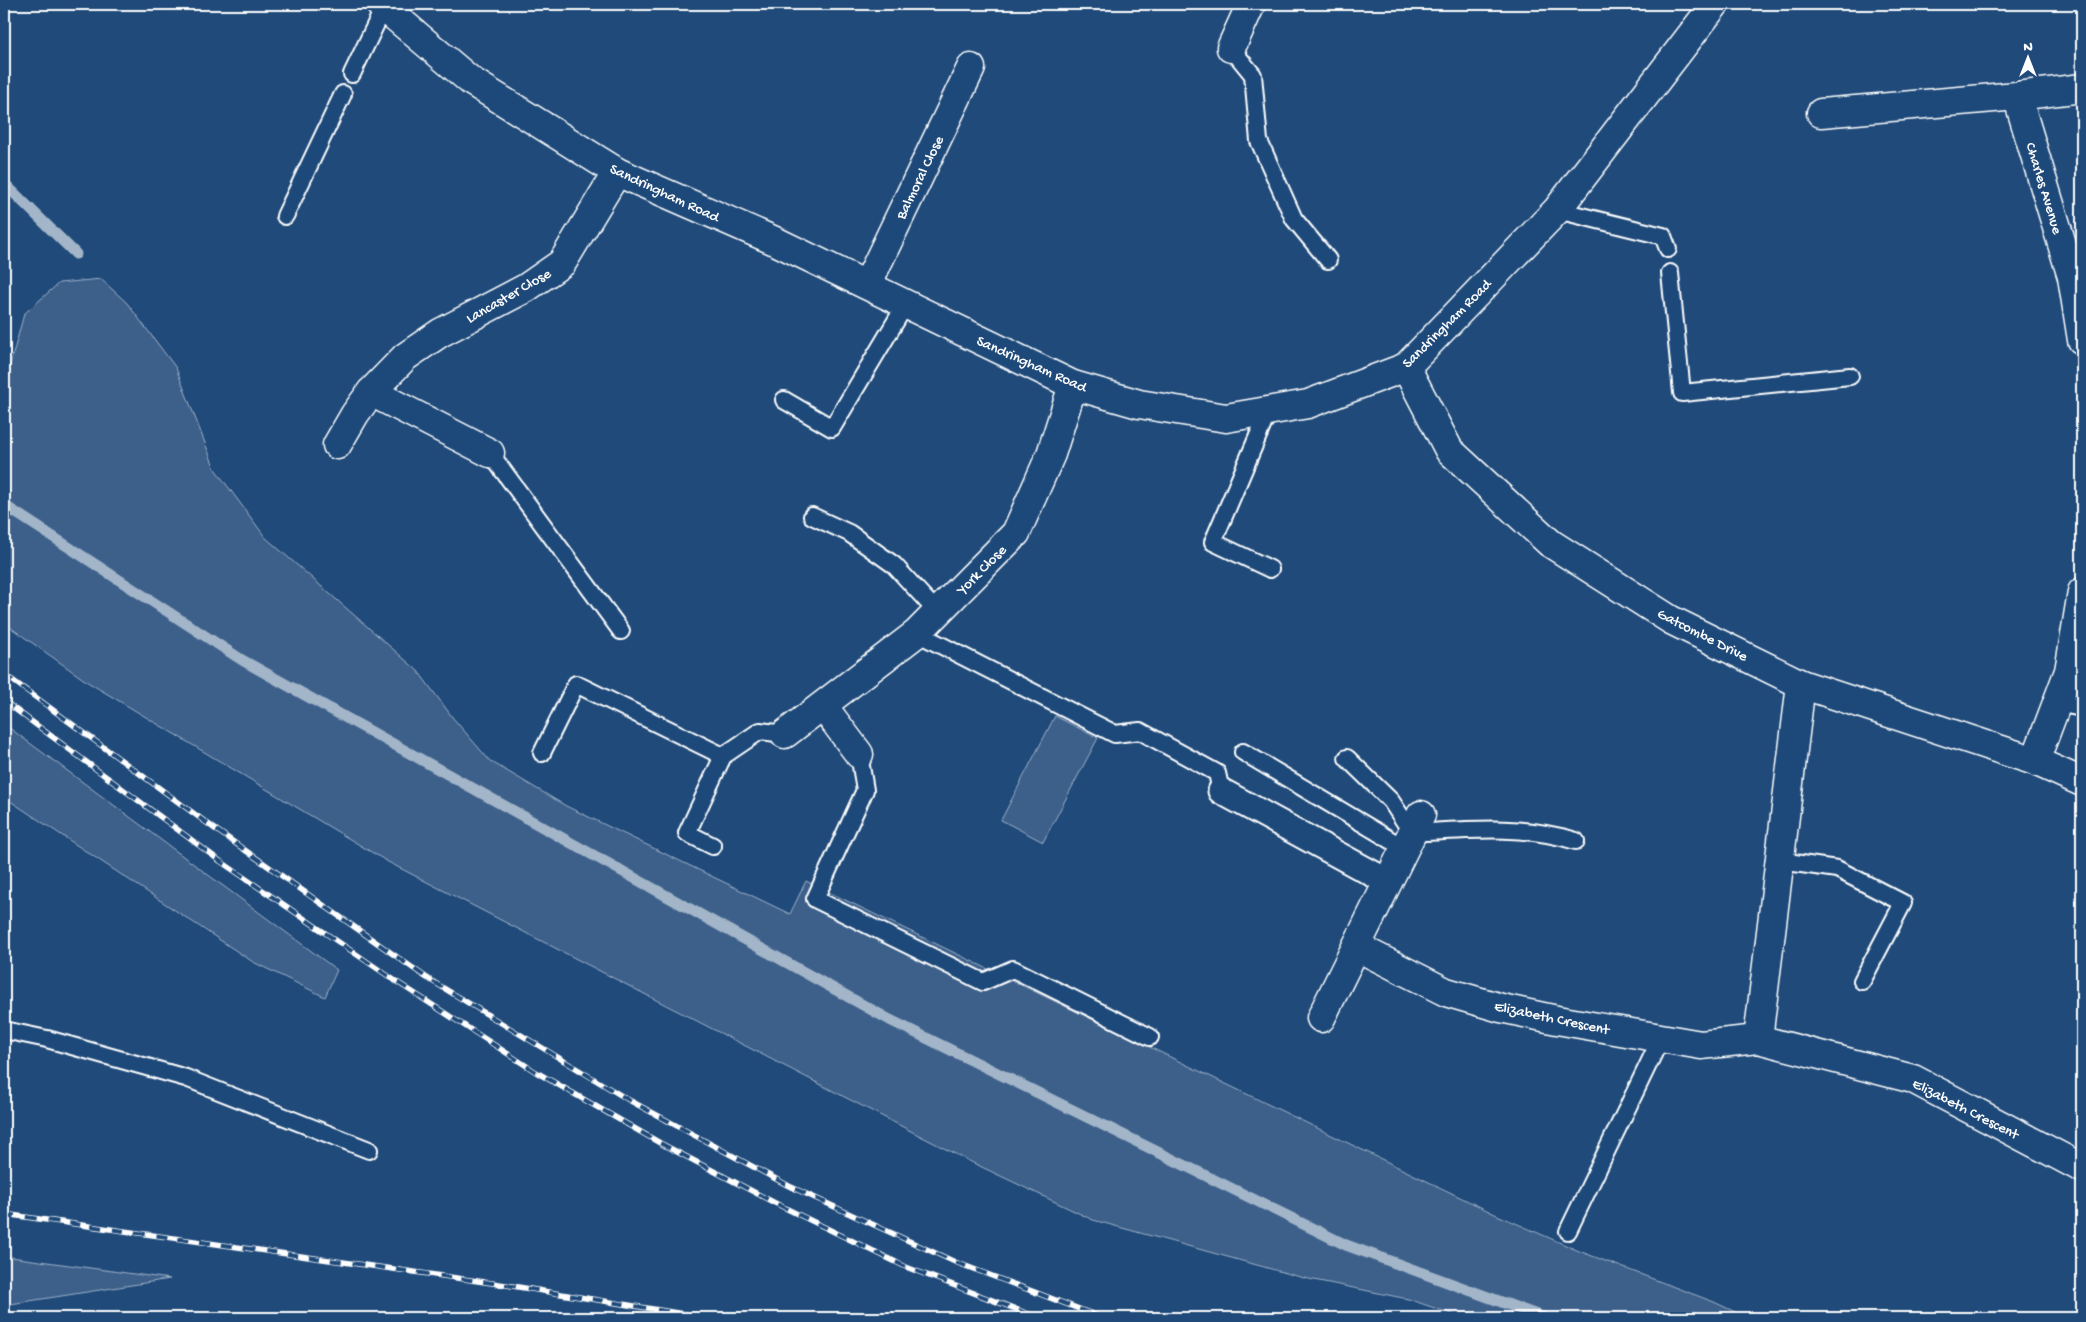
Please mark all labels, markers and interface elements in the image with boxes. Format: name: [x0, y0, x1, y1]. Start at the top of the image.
north arrow: [2004, 32, 2054, 82]
text: N: [2023, 39, 2033, 56]
street label: Balmoral Close: [892, 133, 949, 223]
street label: Charles Avenue: [2021, 140, 2066, 237]
street label: Sandringham Road: [607, 161, 723, 228]
street label: Lancaster Close: [463, 265, 555, 328]
street label: Sandringham Road: [1399, 275, 1497, 373]
street label: Sandringham Road: [973, 332, 1090, 398]
street label: York Close: [952, 542, 1011, 600]
street label: Gatcombe Drive: [1654, 605, 1751, 666]
street label: Elizabeth Crescent: [1492, 998, 1613, 1040]
street label: Elizabeth Crescent: [1909, 1075, 2023, 1145]

